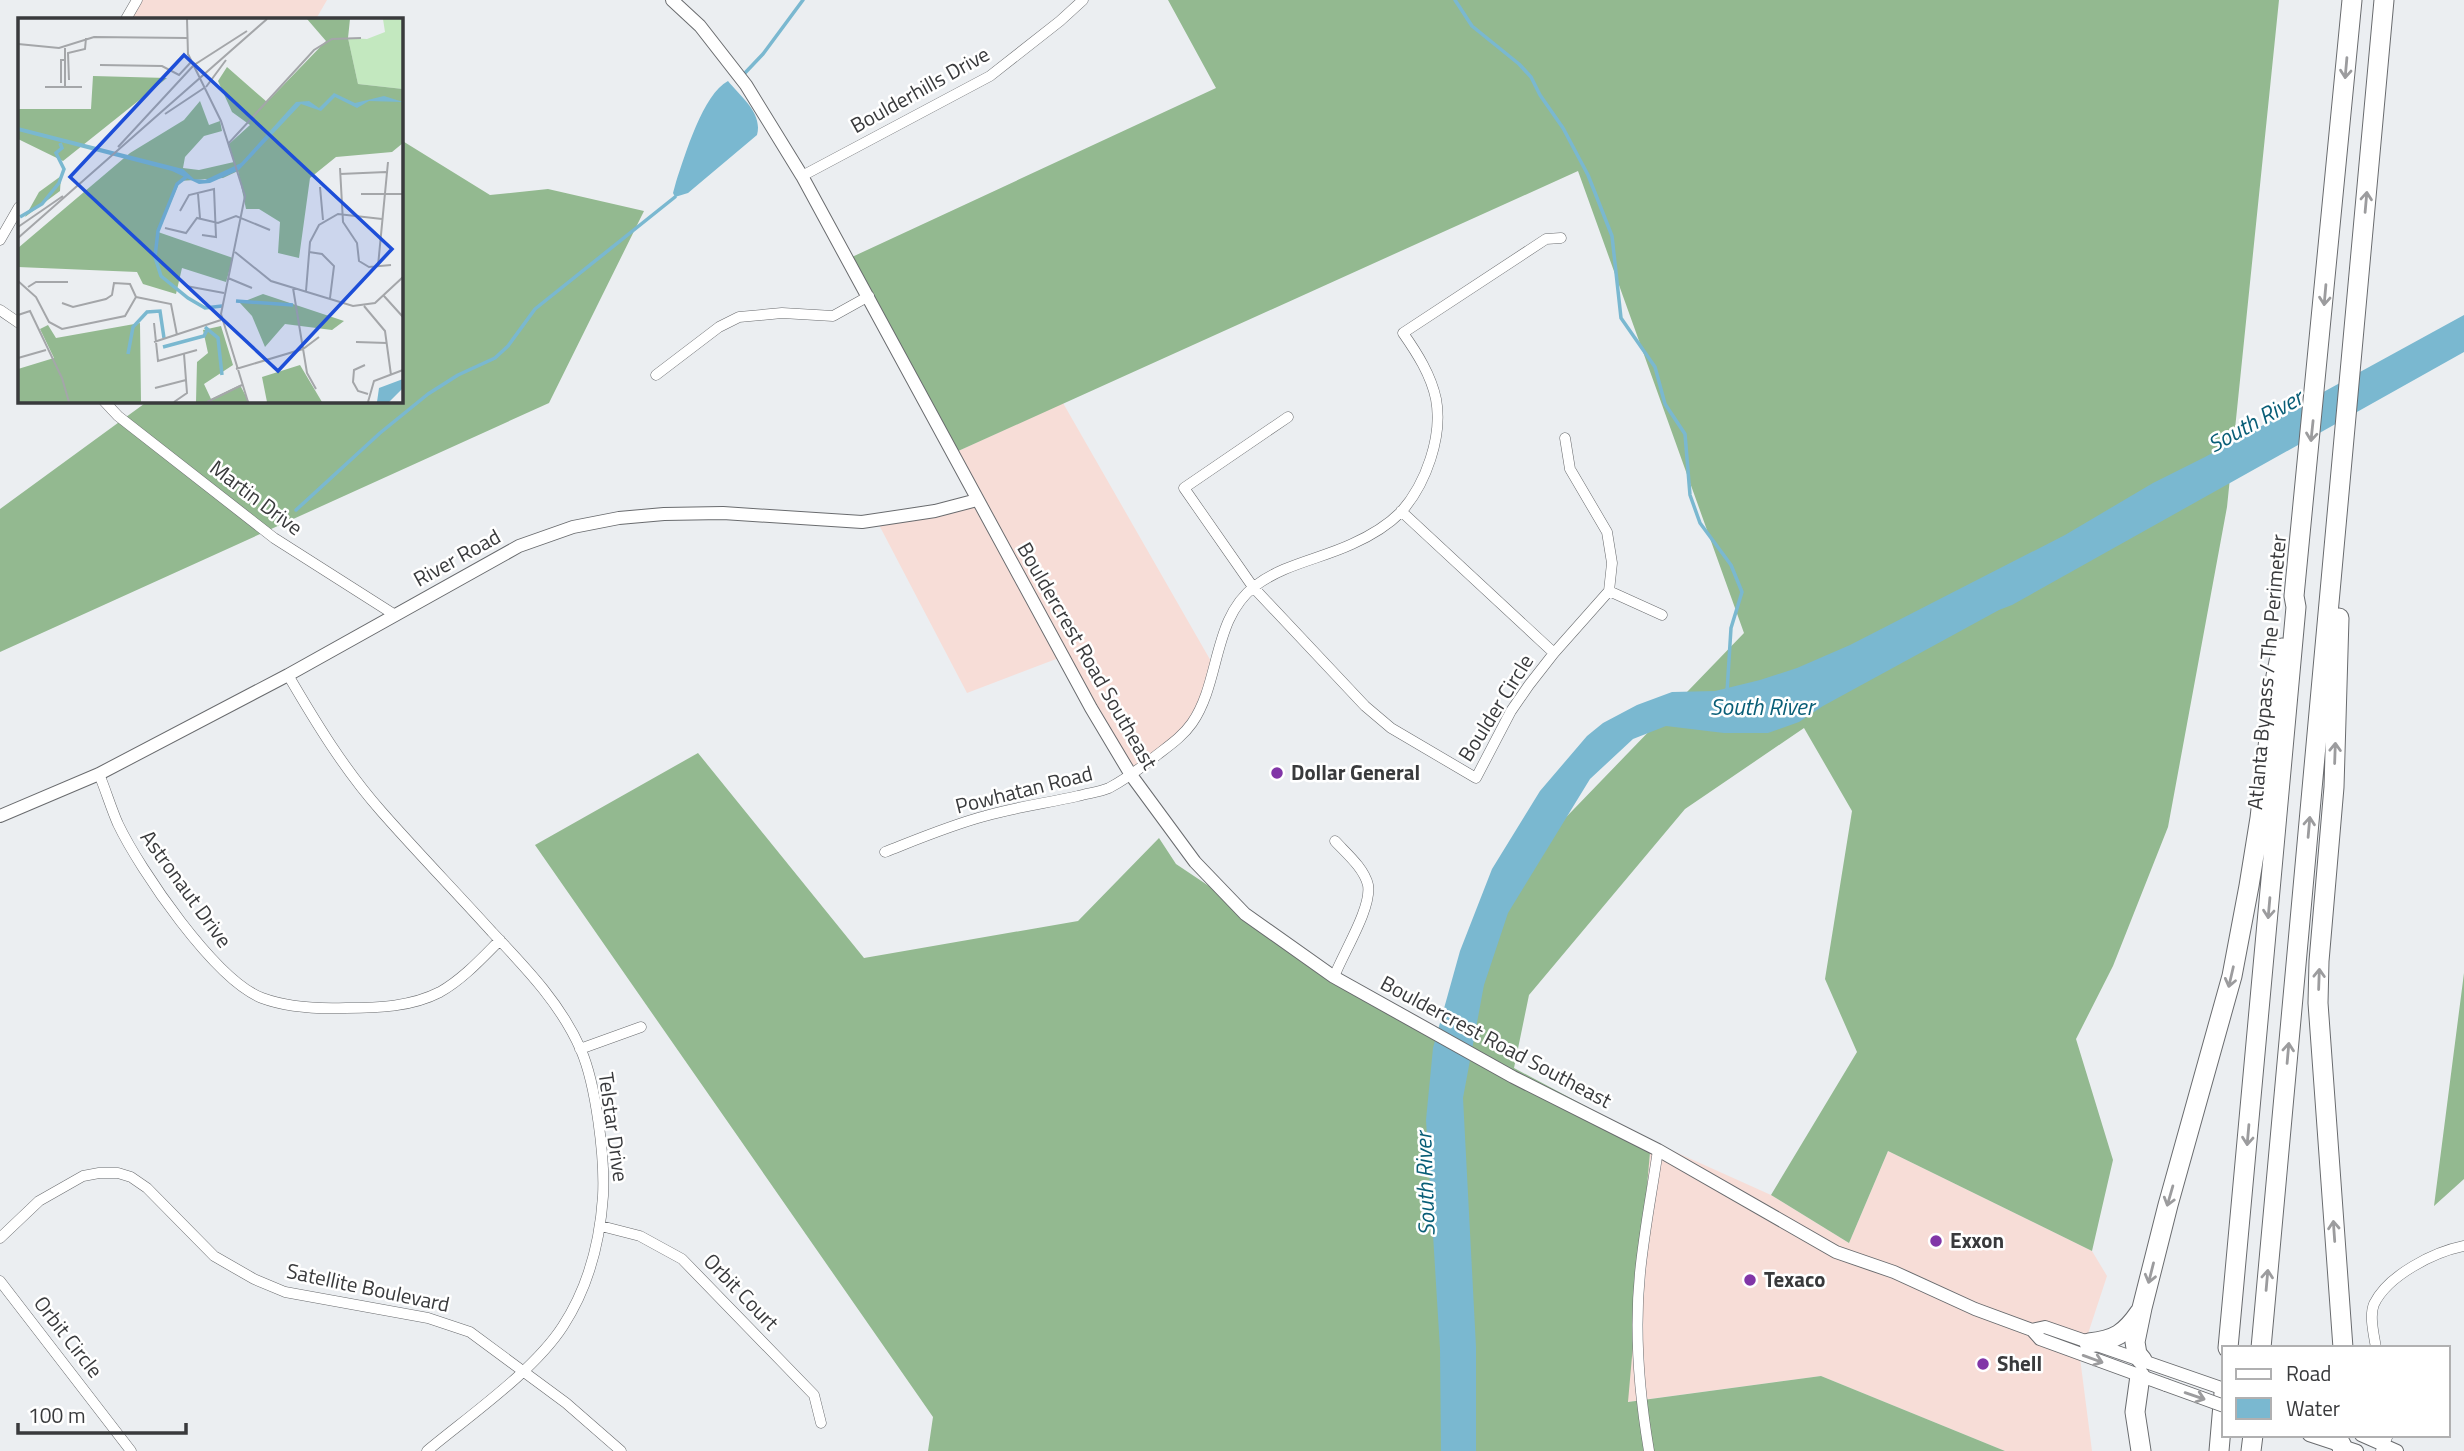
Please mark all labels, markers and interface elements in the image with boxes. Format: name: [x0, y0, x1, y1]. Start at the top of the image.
inset map: [18, 18, 402, 402]
street label: Boulderhills Drive: [844, 38, 995, 141]
one-way arrow: [2339, 56, 2352, 79]
one-way arrow: [2360, 192, 2373, 214]
one-way arrow: [2318, 283, 2331, 305]
water label: South River: [2201, 379, 2311, 461]
one-way arrow: [2305, 419, 2318, 442]
street label: Martin Drive: [203, 452, 310, 543]
street label: River Road: [407, 520, 506, 594]
street label: Atlanta Bypass / The Perimeter: [2238, 533, 2294, 811]
street label: Bouldercrest Road Southeast: [1010, 536, 1167, 776]
street label: Boulder Circle: [1449, 648, 1541, 767]
water label: South River: [1710, 689, 1817, 724]
one-way arrow: [2328, 741, 2342, 764]
place label: Dollar General: [1291, 756, 1420, 788]
street label: Powhatan Road: [952, 757, 1096, 822]
marker: Dollar General: [1269, 765, 1285, 781]
one-way arrow: [2303, 816, 2316, 839]
street label: Astronaut Drive: [133, 823, 241, 954]
one-way arrow: [2262, 896, 2275, 919]
one-way arrow: [2224, 965, 2237, 988]
street label: Bouldercrest Road Southeast: [1375, 966, 1618, 1116]
one-way arrow: [2312, 968, 2325, 991]
one-way arrow: [2282, 1042, 2295, 1065]
street label: Telstar Drive: [590, 1070, 637, 1184]
one-way arrow: [2241, 1123, 2254, 1146]
water label: South River: [1405, 1129, 1444, 1237]
one-way arrow: [2163, 1185, 2176, 1207]
one-way arrow: [2327, 1220, 2340, 1243]
place label: Exxon: [1950, 1224, 2004, 1256]
marker: Exxon: [1928, 1233, 1944, 1249]
street label: Orbit Court: [697, 1245, 787, 1338]
street label: Satellite Boulevard: [284, 1254, 453, 1320]
one-way arrow: [2144, 1261, 2157, 1283]
place label: Texaco: [1764, 1263, 1825, 1295]
one-way arrow: [2261, 1269, 2274, 1292]
marker: Texaco: [1742, 1272, 1758, 1288]
street label: Orbit Circle: [26, 1289, 111, 1384]
legend: [2222, 1346, 2450, 1437]
place label: Shell: [1997, 1347, 2042, 1379]
one-way arrow: [2081, 1353, 2103, 1366]
marker: Shell: [1975, 1356, 1991, 1372]
text: Road: [2286, 1357, 2331, 1389]
one-way arrow: [2184, 1390, 2206, 1403]
scale bar: [18, 1392, 186, 1436]
text: Water: [2286, 1392, 2340, 1424]
text: 100 m: [28, 1399, 85, 1431]

